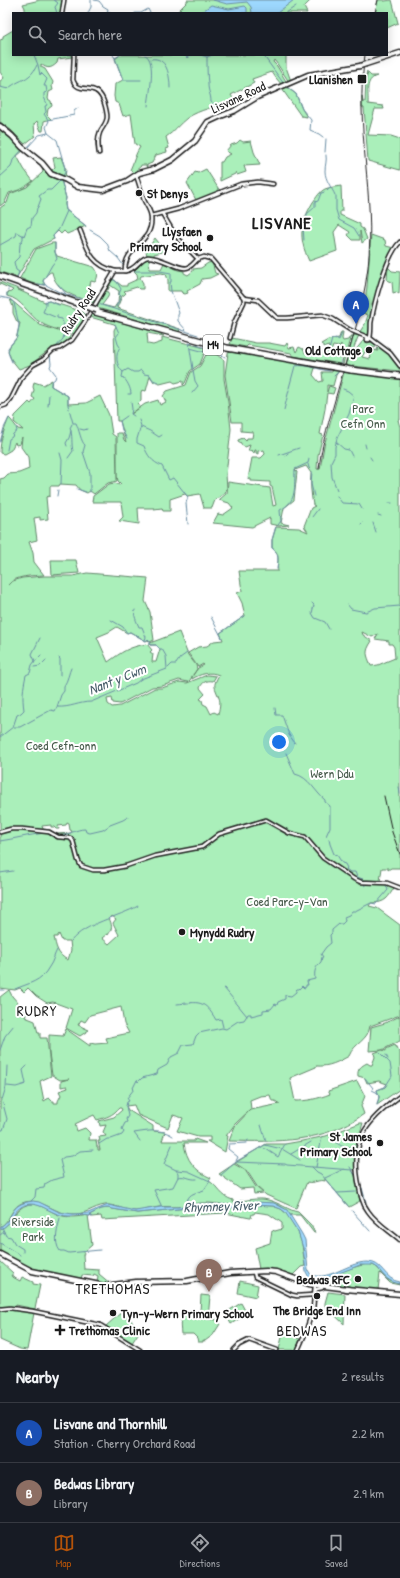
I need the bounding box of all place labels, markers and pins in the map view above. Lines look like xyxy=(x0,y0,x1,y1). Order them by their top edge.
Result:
place label: Llanishen xyxy=(309,70,353,88)
marker: Llanishen xyxy=(356,73,368,85)
place label: St Denys xyxy=(147,184,188,203)
marker: St Denys xyxy=(134,188,144,198)
place label: Llysfaen Primary School xyxy=(130,222,203,256)
marker: Llysfaen Primary School xyxy=(205,233,215,243)
pin: A xyxy=(343,291,369,324)
place label: Old Cottage xyxy=(305,341,362,360)
marker: Old Cottage xyxy=(364,345,374,355)
place label: Mynydd Rudry xyxy=(190,923,255,942)
marker: Mynydd Rudry xyxy=(177,927,187,937)
place label: St James Primary School xyxy=(300,1127,373,1161)
marker: St James Primary School xyxy=(375,1138,385,1148)
pin: B xyxy=(196,1259,222,1292)
place label: Bedwas RFC xyxy=(296,1270,350,1288)
marker: Bedwas RFC xyxy=(353,1274,363,1284)
marker: The Bridge End Inn xyxy=(312,1291,322,1301)
place label: The Bridge End Inn xyxy=(272,1301,361,1320)
place label: Tyn-y-Wern Primary School xyxy=(120,1304,254,1323)
marker: Tyn-y-Wern Primary School xyxy=(108,1308,118,1318)
place label: Trethomas Clinic xyxy=(68,1321,151,1339)
marker: Trethomas Clinic xyxy=(54,1324,66,1336)

